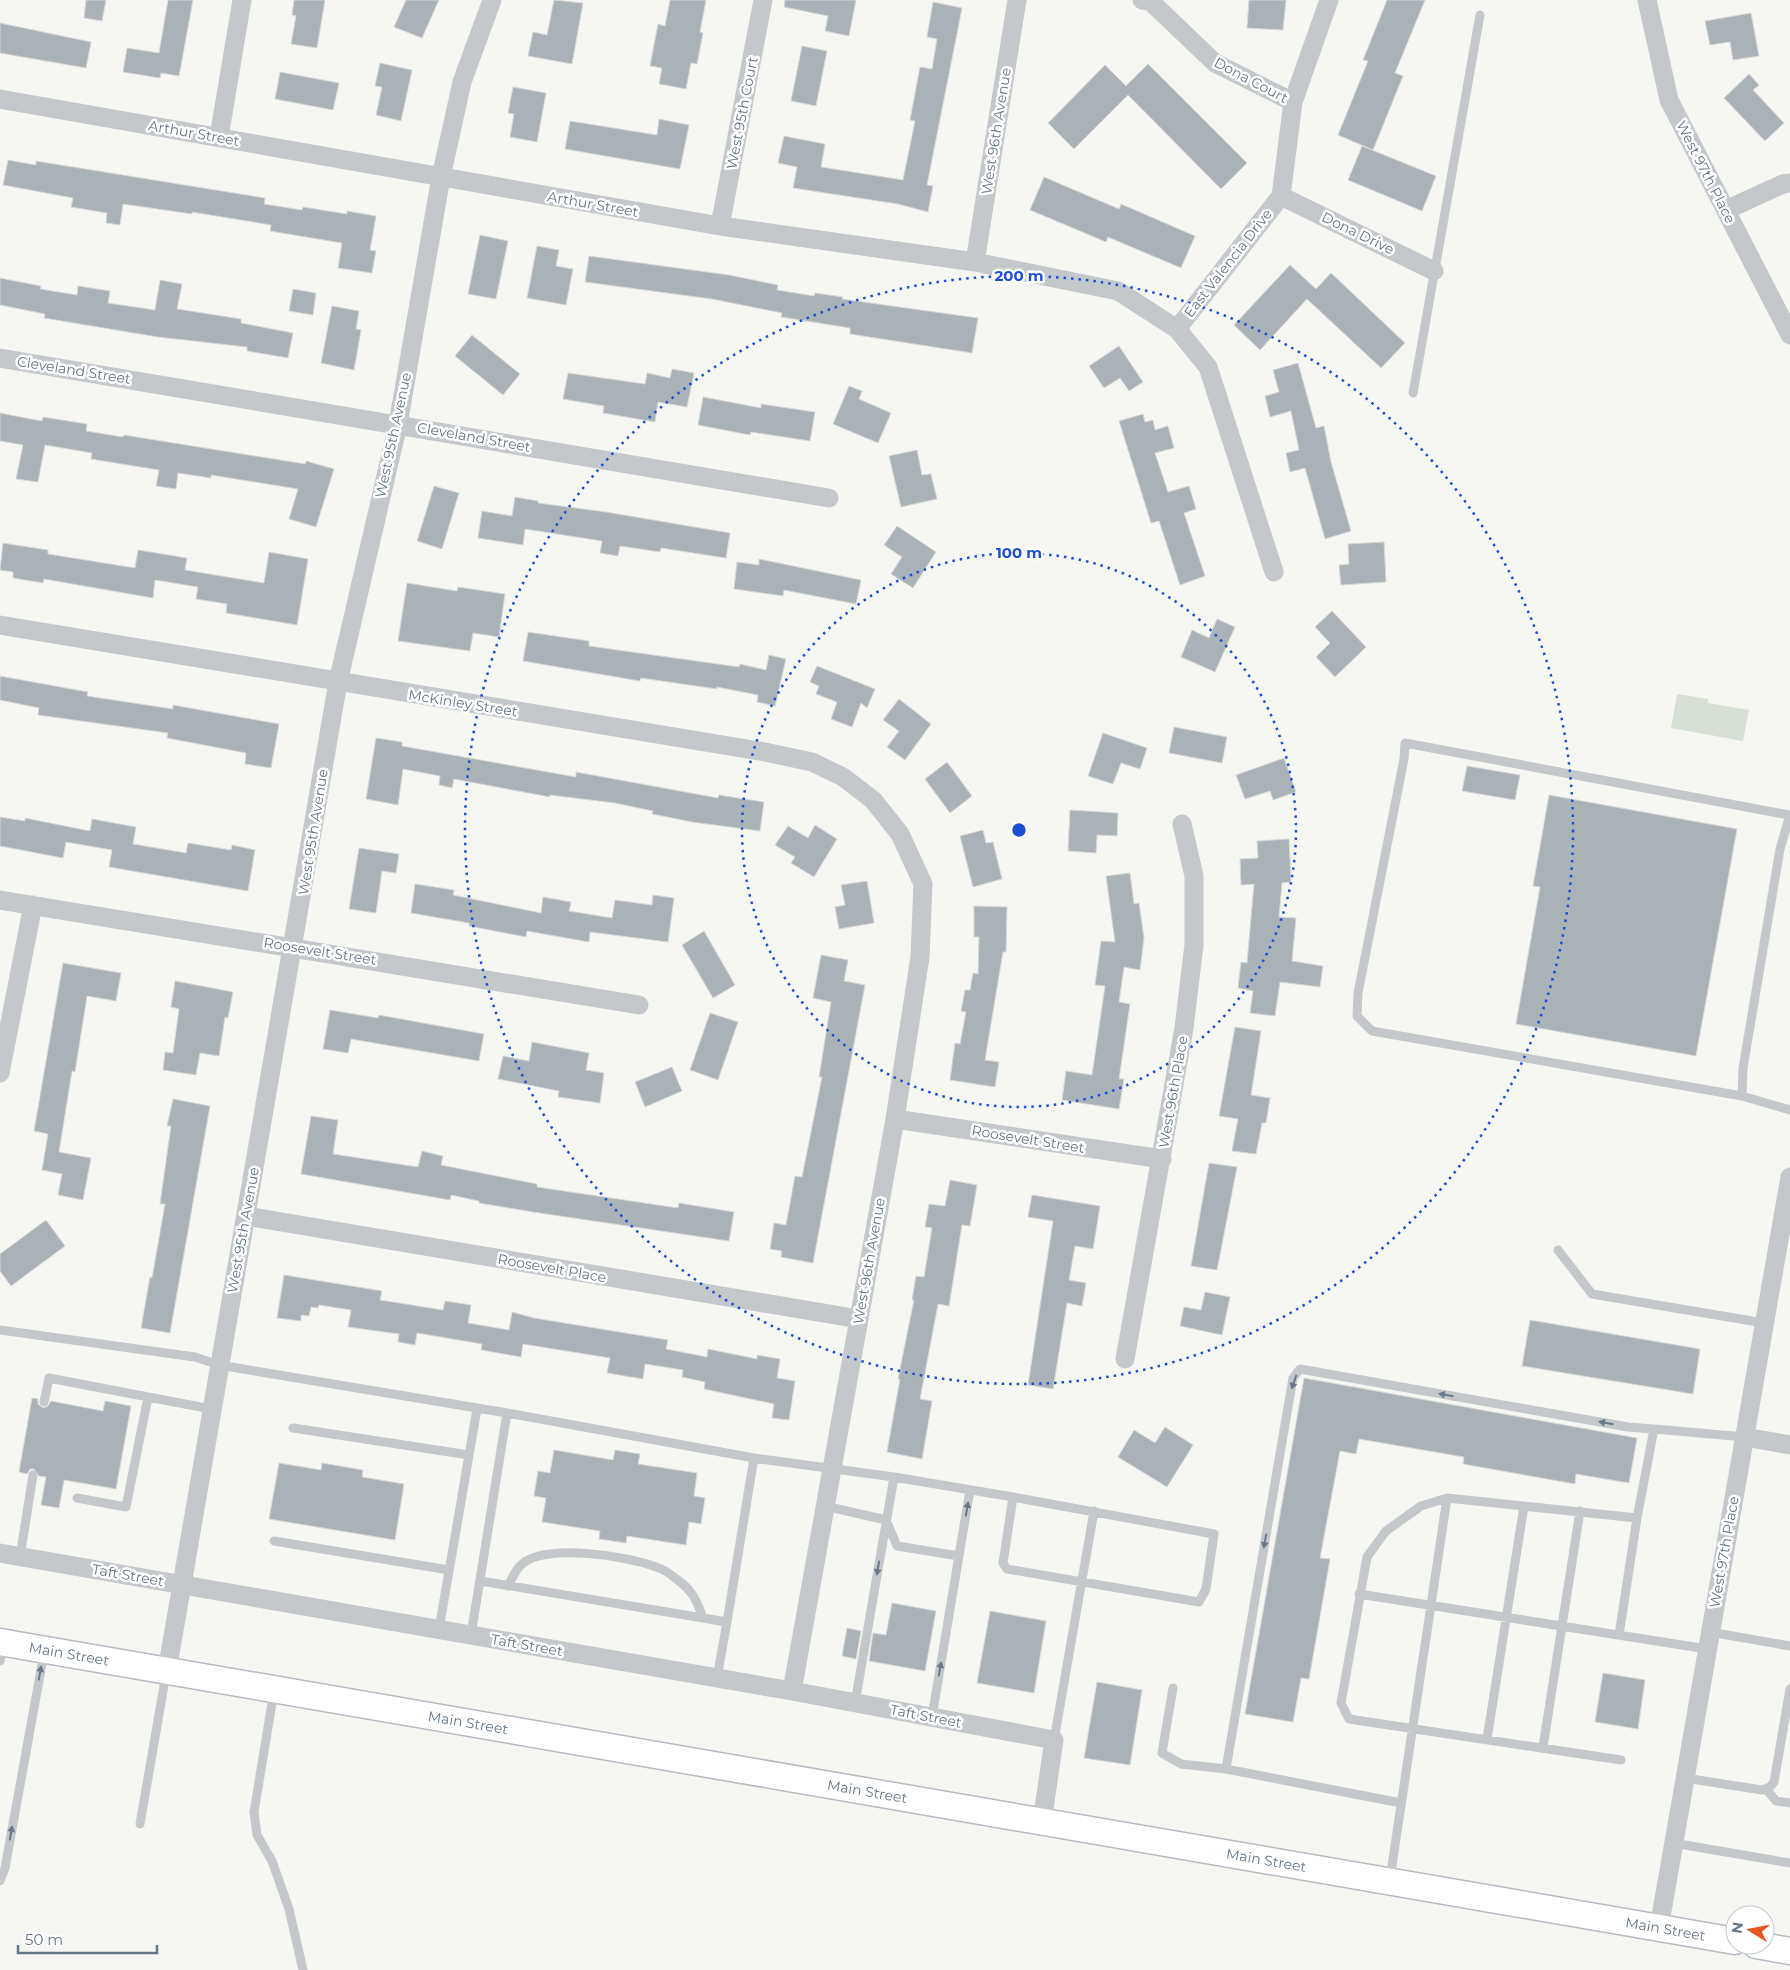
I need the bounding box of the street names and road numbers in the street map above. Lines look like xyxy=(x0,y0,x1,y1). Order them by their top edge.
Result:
street label: Dona Court xyxy=(1211,53,1291,107)
street label: West 95th Court xyxy=(722,55,762,171)
street label: West 96th Avenue xyxy=(977,66,1015,196)
street label: Arthur Street xyxy=(147,116,241,150)
street label: West 97th Place xyxy=(1672,118,1740,226)
street label: Arthur Street xyxy=(546,187,640,221)
street label: East Valencia Drive xyxy=(1180,205,1276,321)
street label: Dona Drive xyxy=(1319,208,1397,258)
street label: Cleveland Street xyxy=(16,352,132,388)
street label: West 95th Avenue xyxy=(371,371,415,499)
street label: Cleveland Street xyxy=(416,418,532,456)
street label: McKinley Street xyxy=(407,685,519,721)
street label: West 95th Avenue xyxy=(294,768,332,896)
street label: Roosevelt Street xyxy=(262,933,378,969)
street label: West 96th Place xyxy=(1154,1035,1192,1149)
street label: Roosevelt Street xyxy=(970,1121,1086,1157)
street label: West 95th Avenue xyxy=(223,1166,263,1294)
street label: West 96th Avenue xyxy=(849,1196,889,1326)
street label: Roosevelt Place xyxy=(496,1250,608,1286)
street label: West 97th Place xyxy=(1705,1495,1743,1609)
street label: Taft Street xyxy=(91,1560,165,1590)
street label: Taft Street xyxy=(490,1630,564,1660)
street label: Main Street xyxy=(28,1638,111,1670)
street label: Taft Street xyxy=(889,1700,964,1732)
street label: Main Street xyxy=(427,1707,510,1738)
street label: Main Street xyxy=(826,1776,909,1807)
street label: Main Street xyxy=(1225,1844,1308,1876)
street label: Main Street xyxy=(1624,1913,1707,1945)

